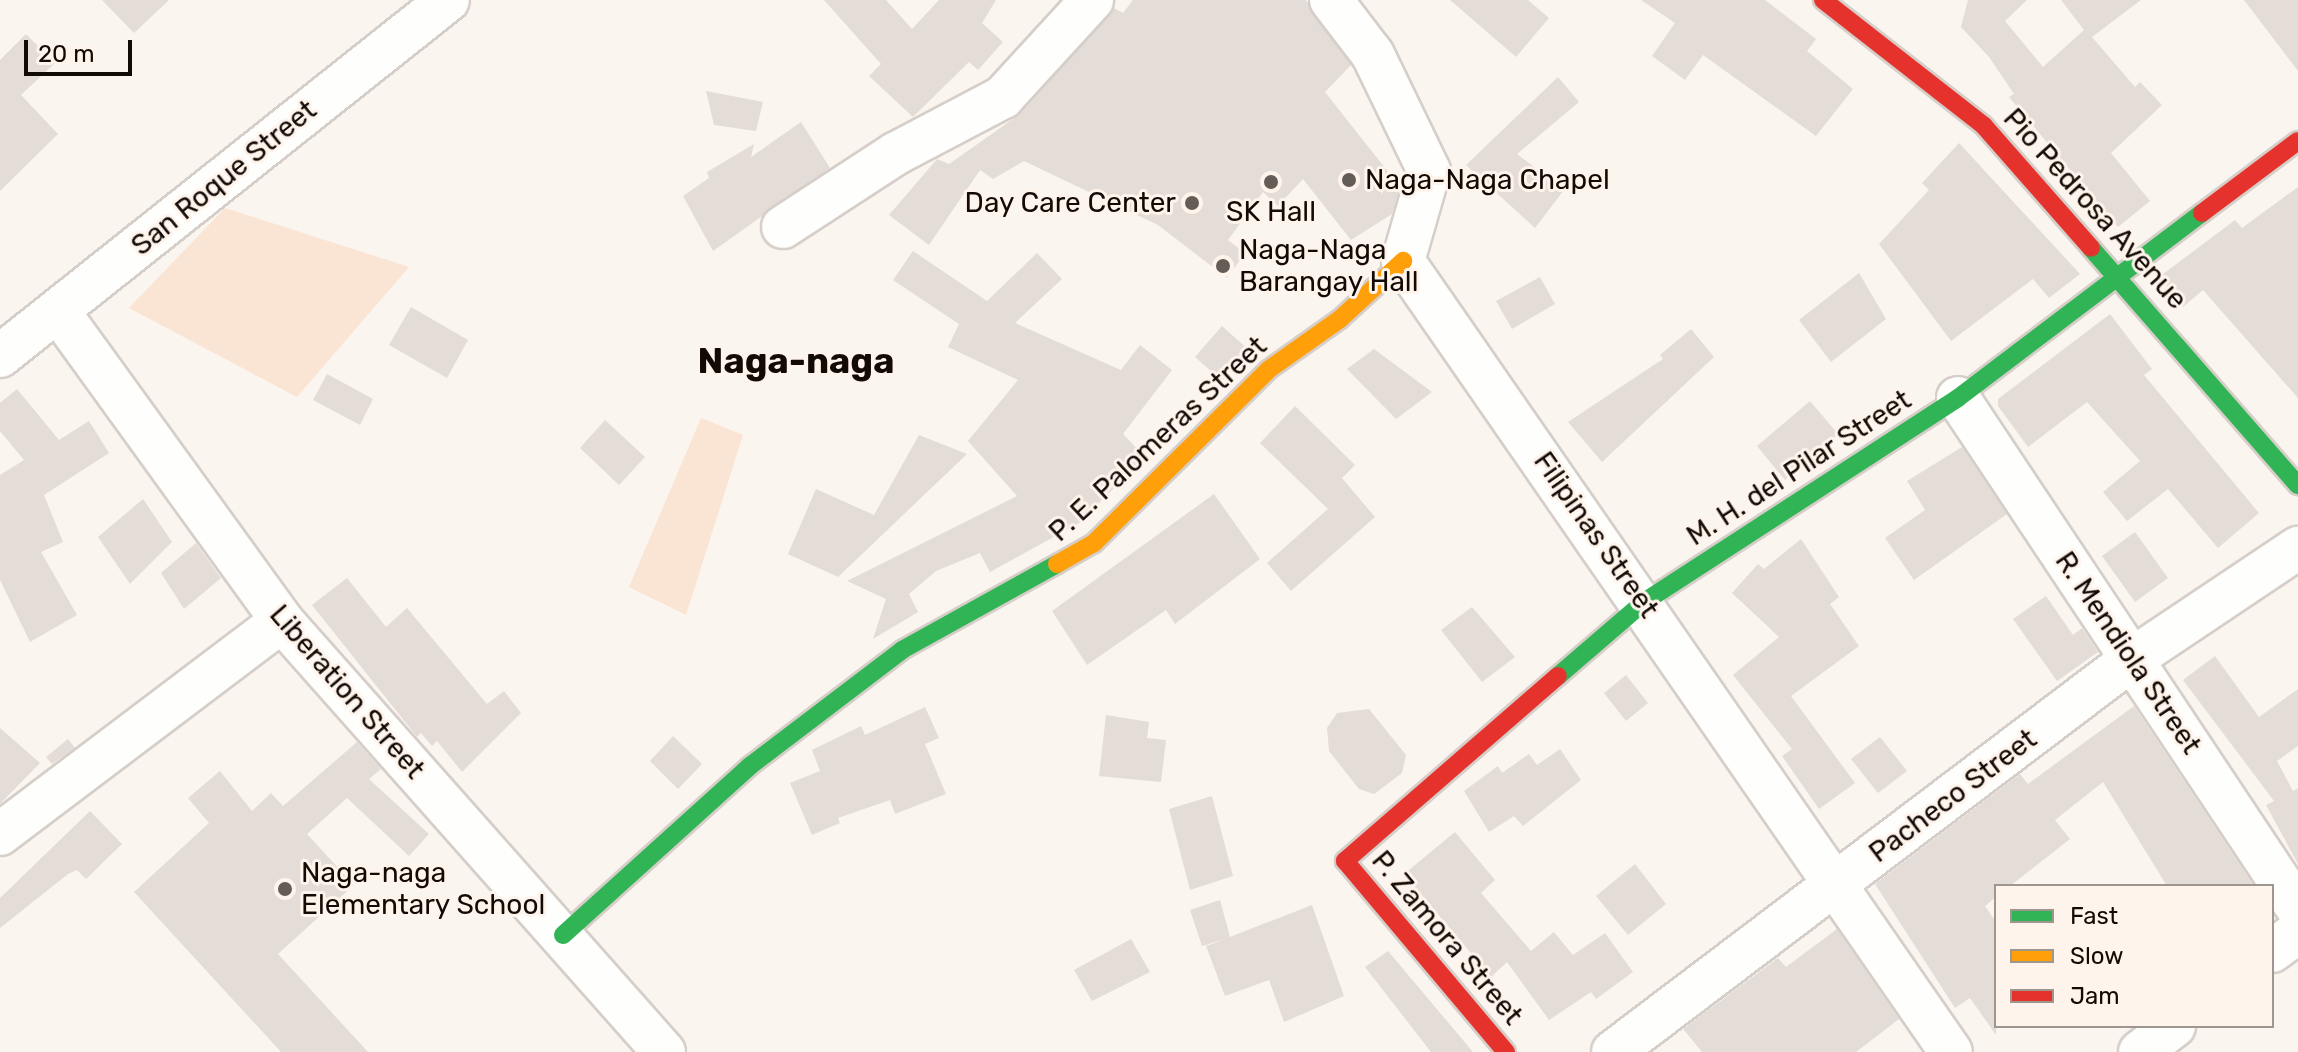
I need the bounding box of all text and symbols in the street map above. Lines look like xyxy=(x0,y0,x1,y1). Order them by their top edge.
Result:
scale bar xyxy=(28,24,136,74)
text: 20 m xyxy=(38,40,95,68)
street label: San Roque Street xyxy=(125,93,323,263)
street label: Pio Pedrosa Avenue xyxy=(1996,102,2194,316)
place label: Naga-Naga Chapel xyxy=(1365,163,1610,197)
marker: Naga-Naga Chapel xyxy=(1340,171,1358,189)
marker: SK Hall xyxy=(1262,173,1280,191)
place label: Day Care Center xyxy=(964,186,1176,220)
marker: Day Care Center xyxy=(1183,194,1201,212)
place label: SK Hall xyxy=(1226,195,1316,229)
place label: Naga-Naga Barangay Hall xyxy=(1239,233,1419,299)
marker: Naga-Naga Barangay Hall xyxy=(1214,257,1232,275)
street label: P. E. Palomeras Street xyxy=(1042,329,1274,549)
district label: Naga-naga xyxy=(698,339,894,383)
street label: M. H. del Pilar Street xyxy=(1680,383,1918,553)
street label: Filipinas Street xyxy=(1526,446,1666,624)
street label: R. Mendiola Street xyxy=(2048,545,2208,761)
street label: Liberation Street xyxy=(262,598,432,786)
street label: Pacheco Street xyxy=(1863,722,2043,870)
street label: P. Zamora Street xyxy=(1364,844,1530,1032)
place label: Naga-naga Elementary School xyxy=(301,856,546,922)
marker: Naga-naga Elementary School xyxy=(276,880,294,898)
legend xyxy=(1994,884,2274,1028)
text: Fast xyxy=(2070,902,2118,930)
text: Slow xyxy=(2070,942,2123,970)
text: Jam xyxy=(2070,982,2120,1010)

